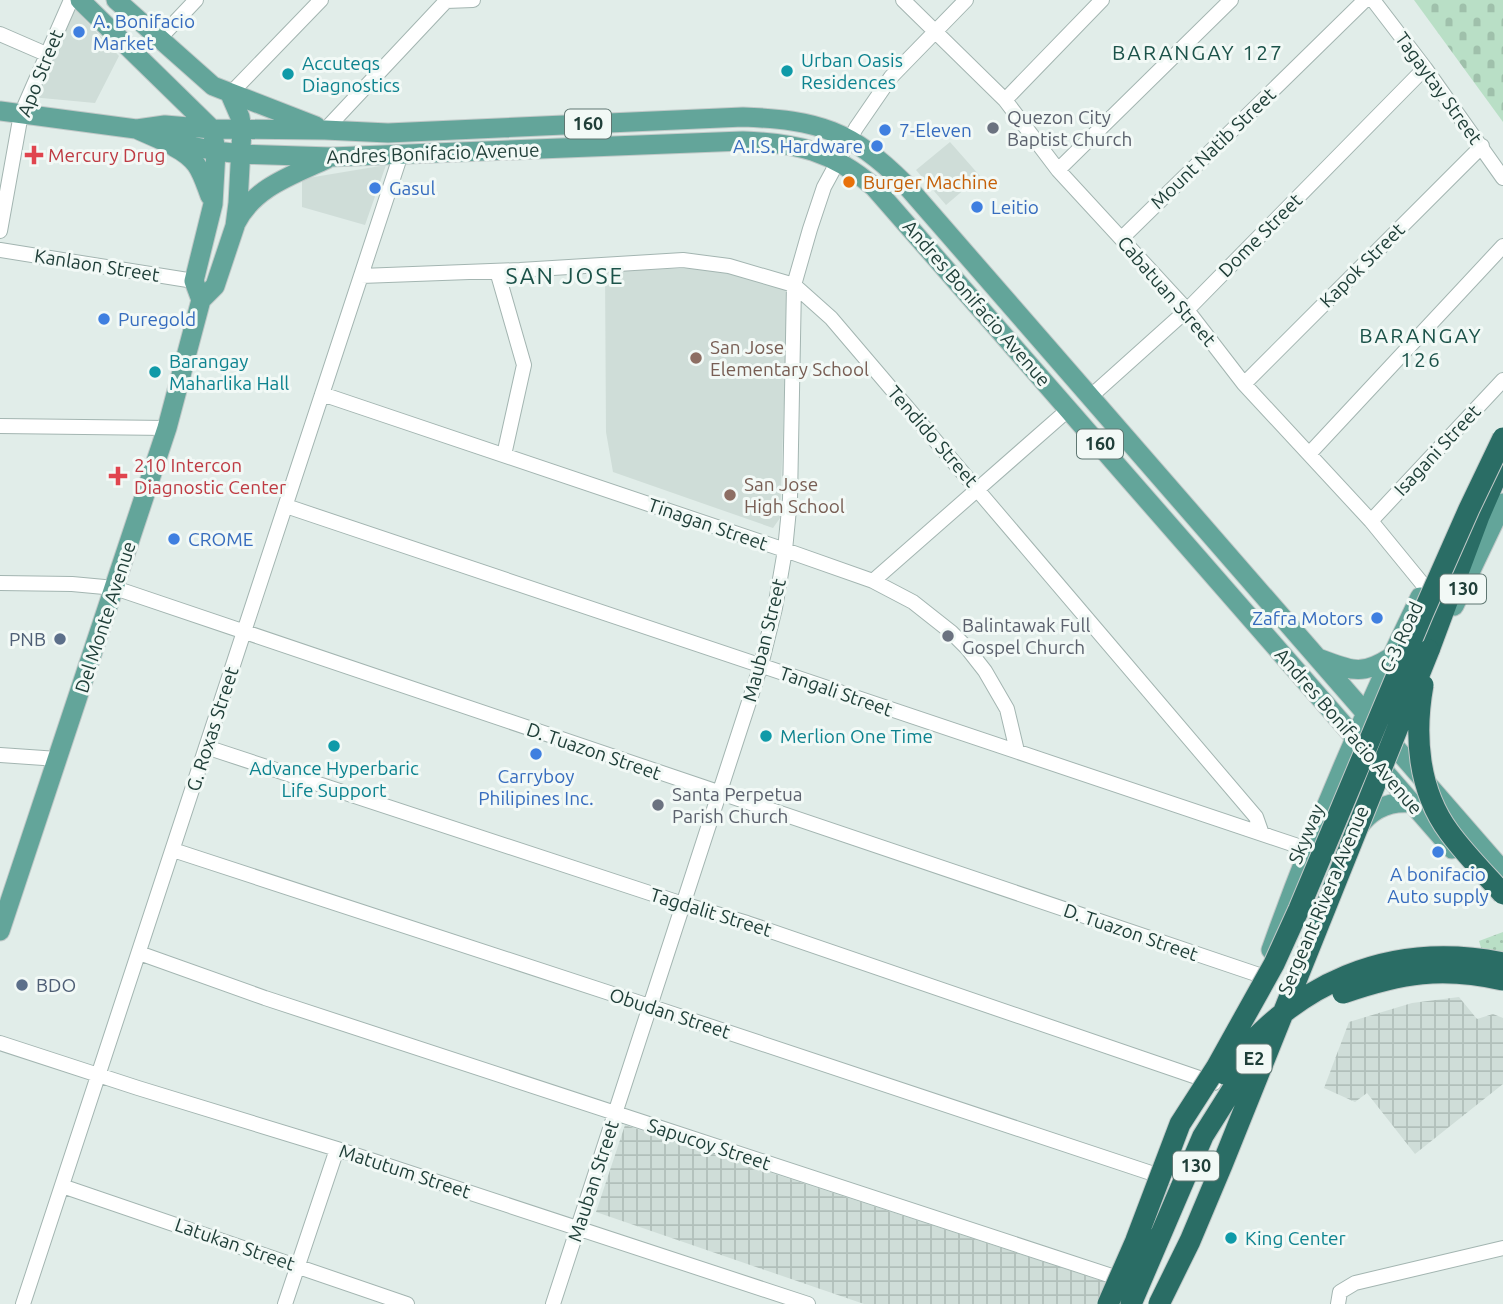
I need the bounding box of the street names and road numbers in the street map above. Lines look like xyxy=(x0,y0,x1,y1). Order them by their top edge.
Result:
street label: Apo Street xyxy=(13,26,68,120)
street label: Tagaytay Street xyxy=(1391,28,1487,149)
street label: Mount Natib Street xyxy=(1146,82,1280,213)
road number: 160 xyxy=(565,110,611,139)
street label: Andres Bonifacio Avenue xyxy=(326,138,540,168)
street label: Dome Street xyxy=(1214,188,1307,281)
street label: Andres Bonifacio Avenue xyxy=(899,215,1055,391)
street label: Kapok Street xyxy=(1315,218,1409,312)
street label: Cabatuan Street xyxy=(1113,231,1221,351)
street label: Kanlaon Street xyxy=(33,244,162,286)
street label: Tendido Street xyxy=(883,381,983,491)
street label: Isagani Street xyxy=(1389,400,1485,500)
road number: 160 xyxy=(1077,430,1123,458)
street label: Tinagan Street xyxy=(645,493,771,555)
street label: Del Monte Avenue xyxy=(70,538,140,696)
road number: 130 xyxy=(1440,574,1486,604)
street label: Mauban Street xyxy=(738,576,790,704)
street label: C-3 Road xyxy=(1375,598,1427,676)
street label: Andres Bonifacio Avenue xyxy=(1271,643,1427,819)
street label: Tangali Street xyxy=(777,661,896,721)
street label: G. Roxas Street xyxy=(182,663,243,794)
street label: D. Tuazon Street xyxy=(524,718,665,784)
street label: Skyway xyxy=(1284,801,1328,867)
street label: Sergeant Rivera Avenue xyxy=(1273,802,1373,998)
street label: Tagdalit Street xyxy=(648,883,775,941)
street label: D. Tuazon Street xyxy=(1061,899,1202,965)
street label: Obudan Street xyxy=(607,983,734,1043)
road number: E2 xyxy=(1236,1044,1272,1074)
street label: Sapucoy Street xyxy=(645,1114,774,1174)
street label: Mauban Street xyxy=(563,1117,623,1244)
street label: Matutum Street xyxy=(337,1139,474,1203)
road number: 130 xyxy=(1173,1152,1219,1181)
street label: Latukan Street xyxy=(172,1213,298,1275)

